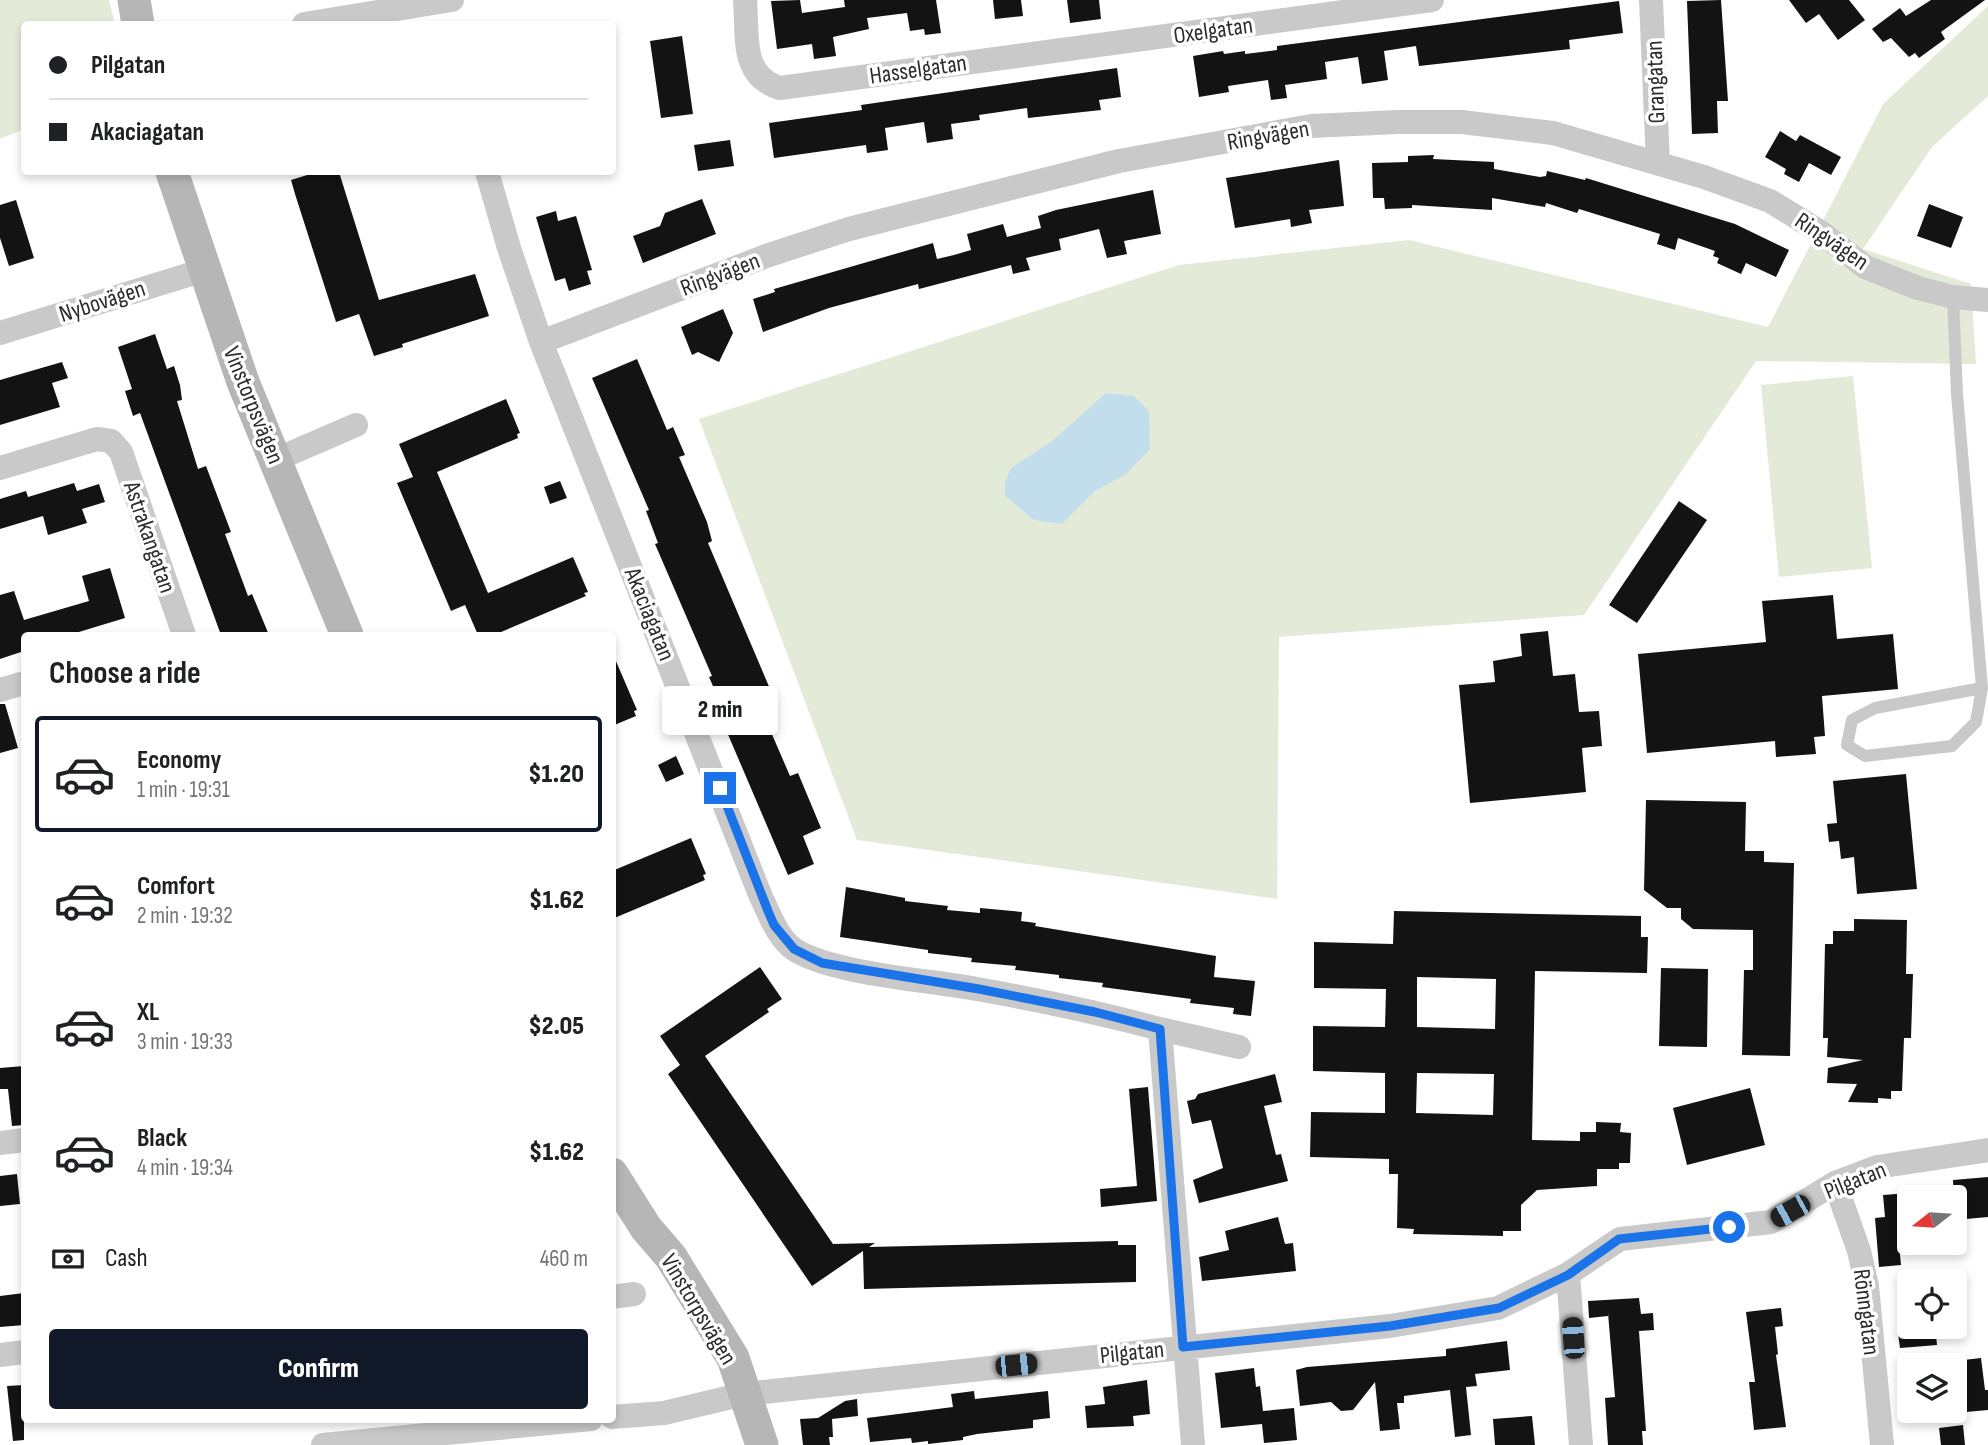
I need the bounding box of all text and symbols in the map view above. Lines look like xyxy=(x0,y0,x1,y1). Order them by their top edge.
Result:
street label: Oxelgatan xyxy=(1172,11,1255,50)
street label: Grangatan xyxy=(1640,40,1671,124)
street label: Hasselgatan xyxy=(868,48,968,91)
text: Pilgatan xyxy=(91,50,165,81)
street label: Ringvägen xyxy=(1225,114,1311,157)
text: Akaciagatan xyxy=(91,117,204,148)
street label: Ringvägen xyxy=(1789,206,1874,277)
street label: Ringvägen xyxy=(676,246,764,303)
street label: Nybovägen xyxy=(55,274,149,329)
street label: Vinstorpsvägen xyxy=(217,342,290,468)
street label: Astrakangatan xyxy=(117,477,182,597)
street label: Akaciagatan xyxy=(617,563,681,665)
text: Choose a ride xyxy=(49,654,201,693)
callout: 2 min xyxy=(662,686,778,736)
text: 2 min xyxy=(698,696,742,724)
icon: car xyxy=(53,743,116,806)
text: Economy xyxy=(137,745,221,776)
text: $1.20 xyxy=(528,759,584,790)
route end xyxy=(704,772,736,804)
text: 1 min · 19:31 xyxy=(137,776,230,804)
icon: car xyxy=(53,869,116,932)
text: Comfort xyxy=(137,871,215,902)
text: $1.62 xyxy=(529,885,584,916)
text: 2 min · 19:32 xyxy=(137,902,233,930)
icon: car xyxy=(53,995,116,1058)
text: XL xyxy=(137,997,159,1028)
text: $2.05 xyxy=(528,1011,584,1042)
text: 3 min · 19:33 xyxy=(137,1028,233,1056)
icon: car xyxy=(53,1121,116,1184)
text: Black xyxy=(137,1123,187,1154)
text: $1.62 xyxy=(529,1137,584,1168)
text: 4 min · 19:34 xyxy=(137,1154,233,1182)
street label: Pilgatan xyxy=(1820,1155,1890,1206)
north arrow xyxy=(1897,1185,1967,1255)
map controls xyxy=(1897,1185,1967,1423)
car xyxy=(1767,1192,1814,1230)
route start xyxy=(1713,1211,1745,1243)
icon: cash xyxy=(49,1240,87,1278)
text: Cash xyxy=(105,1243,148,1274)
text: 460 m xyxy=(540,1245,588,1273)
street label: Vinstorpsvägen xyxy=(654,1249,743,1370)
street label: Rönngatan xyxy=(1847,1267,1886,1357)
button: locate xyxy=(1897,1269,1967,1339)
car xyxy=(1562,1316,1585,1360)
button: Confirm xyxy=(49,1329,588,1409)
street label: Pilgatan xyxy=(1099,1335,1166,1370)
car xyxy=(995,1352,1038,1378)
button: layers xyxy=(1897,1353,1967,1423)

